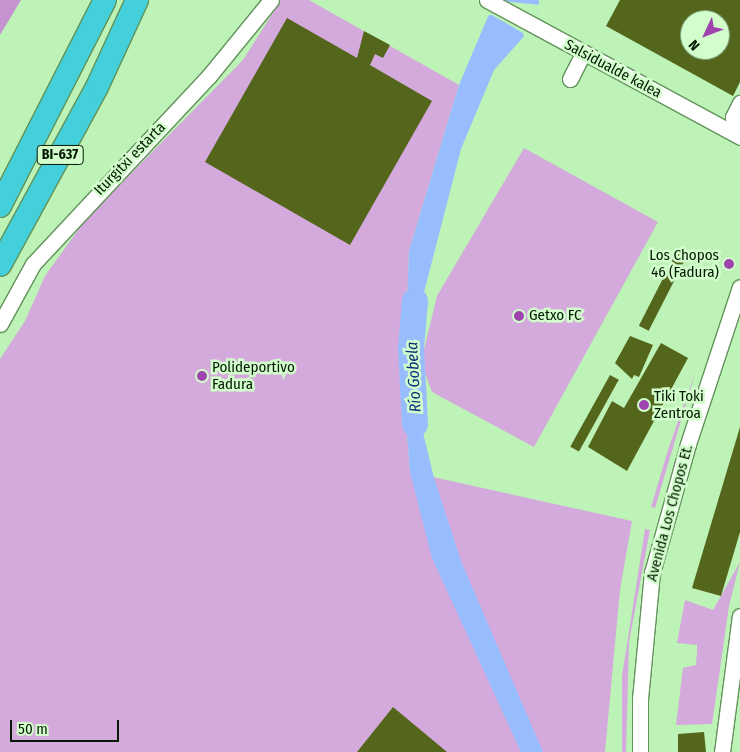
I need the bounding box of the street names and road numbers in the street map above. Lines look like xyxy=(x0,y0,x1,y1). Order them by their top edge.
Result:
street label: Salsidualde kalea xyxy=(561,36,665,102)
street label: Iturgitxi estarta xyxy=(91,119,169,199)
road number: BI-637 xyxy=(36,144,84,166)
street label: Avenida Los Chopos Et. xyxy=(643,443,697,583)

